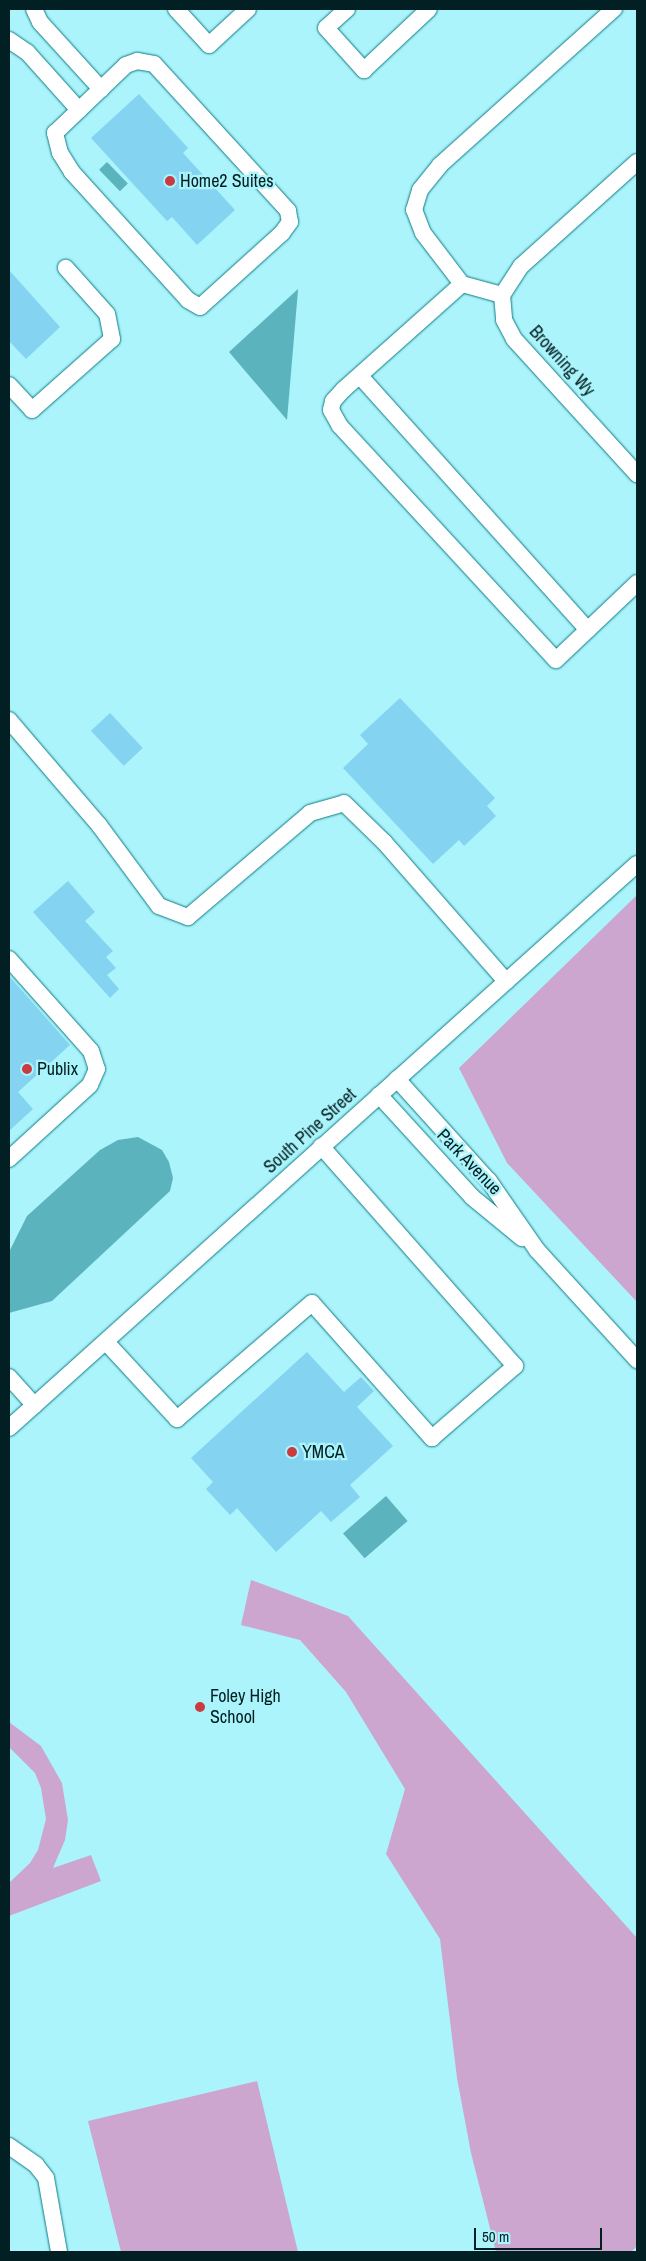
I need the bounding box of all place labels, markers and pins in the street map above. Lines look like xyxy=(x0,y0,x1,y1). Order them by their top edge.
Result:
place label: Home2 Suites xyxy=(180,170,274,192)
marker: Home2 Suites xyxy=(164,175,176,187)
place label: Publix xyxy=(37,1058,78,1080)
marker: Publix xyxy=(21,1063,33,1075)
place label: YMCA xyxy=(302,1441,345,1463)
marker: YMCA xyxy=(286,1446,298,1458)
place label: Foley High School xyxy=(210,1686,281,1728)
marker: Foley High School xyxy=(194,1701,206,1713)

